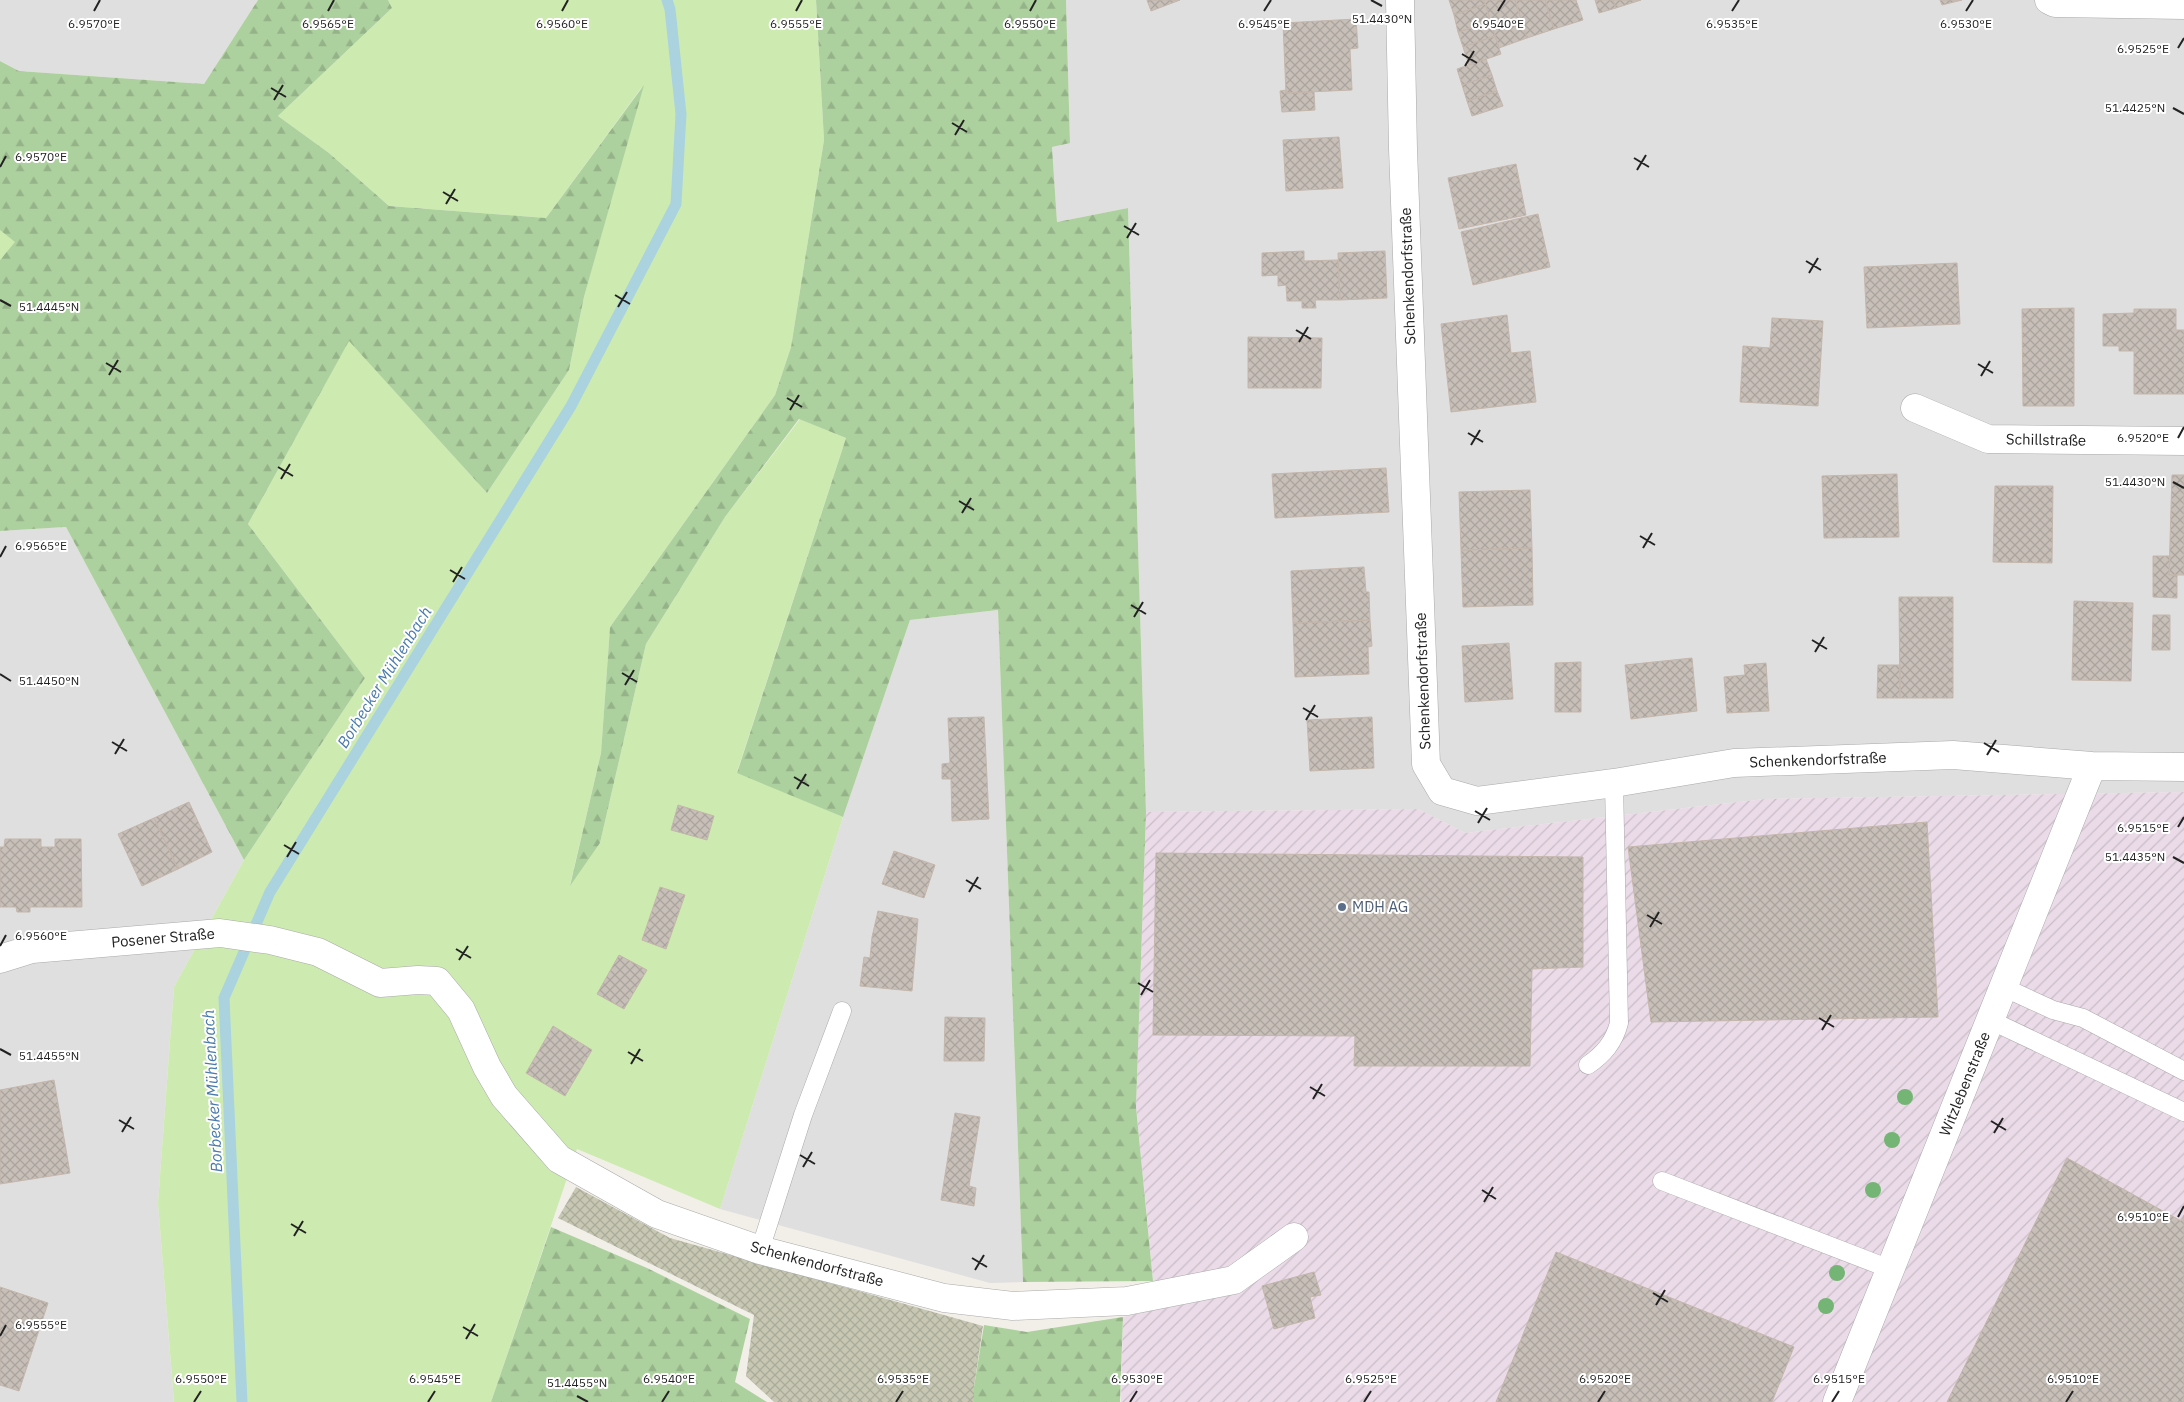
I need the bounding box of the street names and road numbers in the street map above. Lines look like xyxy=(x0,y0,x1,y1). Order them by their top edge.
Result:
street label: Schenkendorfstraße xyxy=(1396,207,1419,345)
street label: Schillstraße xyxy=(2006,429,2086,450)
street label: Schenkendorfstraße xyxy=(1411,612,1434,750)
street label: Schenkendorfstraße xyxy=(1749,748,1887,771)
street label: Posener Straße xyxy=(110,924,215,951)
street label: Witzlebenstraße xyxy=(1935,1029,1994,1139)
street label: Schenkendorfstraße xyxy=(748,1237,886,1290)

